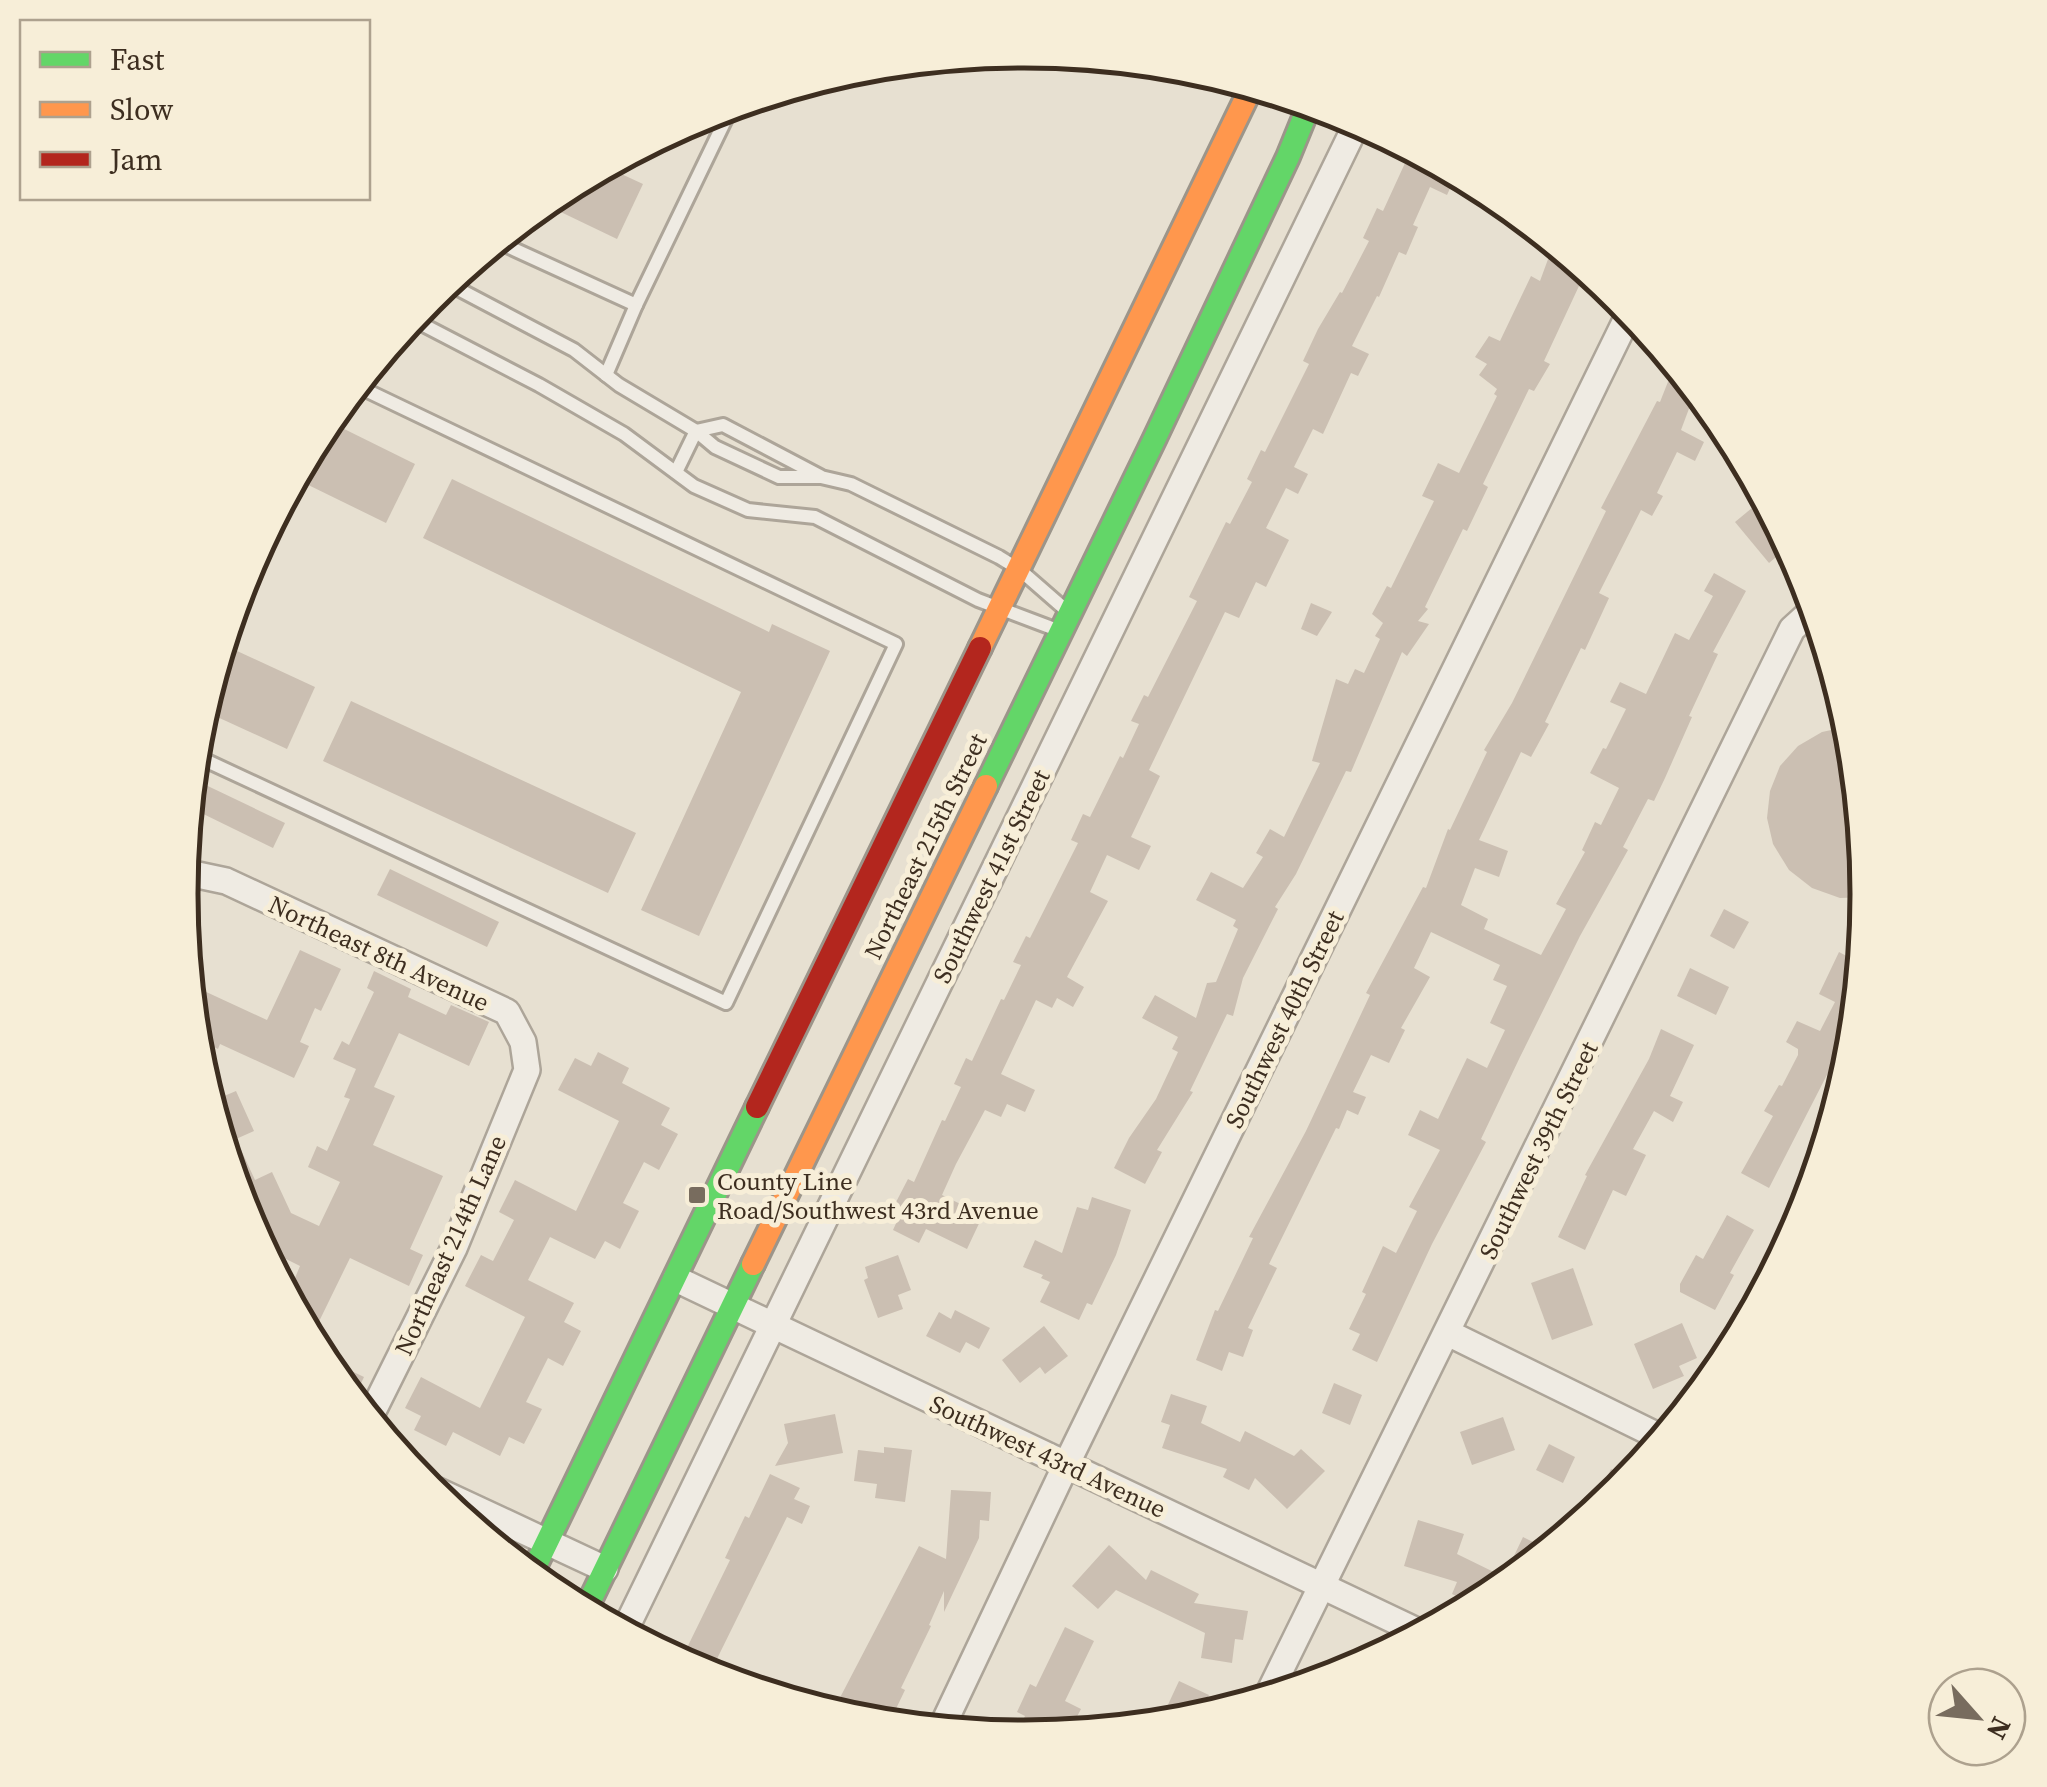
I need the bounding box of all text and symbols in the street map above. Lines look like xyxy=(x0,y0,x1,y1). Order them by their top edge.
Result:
legend xyxy=(20,20,370,200)
text: Fast xyxy=(110,39,164,80)
text: Slow xyxy=(110,89,173,130)
text: Jam xyxy=(109,139,163,180)
street label: Northeast 215th Street xyxy=(856,727,995,965)
street label: Southwest 41st Street xyxy=(924,763,1058,989)
street label: Northeast 8th Avenue xyxy=(263,887,495,1019)
street label: Southwest 40th Street xyxy=(1217,904,1352,1133)
street label: Southwest 39th Street xyxy=(1471,1035,1606,1264)
street label: Northeast 214th Lane xyxy=(386,1129,514,1361)
place label: County Line Road/Southwest 43rd Avenue xyxy=(717,1164,1039,1227)
marker: County Line Road/Southwest 43rd Avenue xyxy=(686,1184,708,1206)
street label: Southwest 43rd Avenue xyxy=(924,1386,1172,1526)
north arrow xyxy=(1927,1667,2027,1767)
text: N xyxy=(1978,1711,2021,1746)

